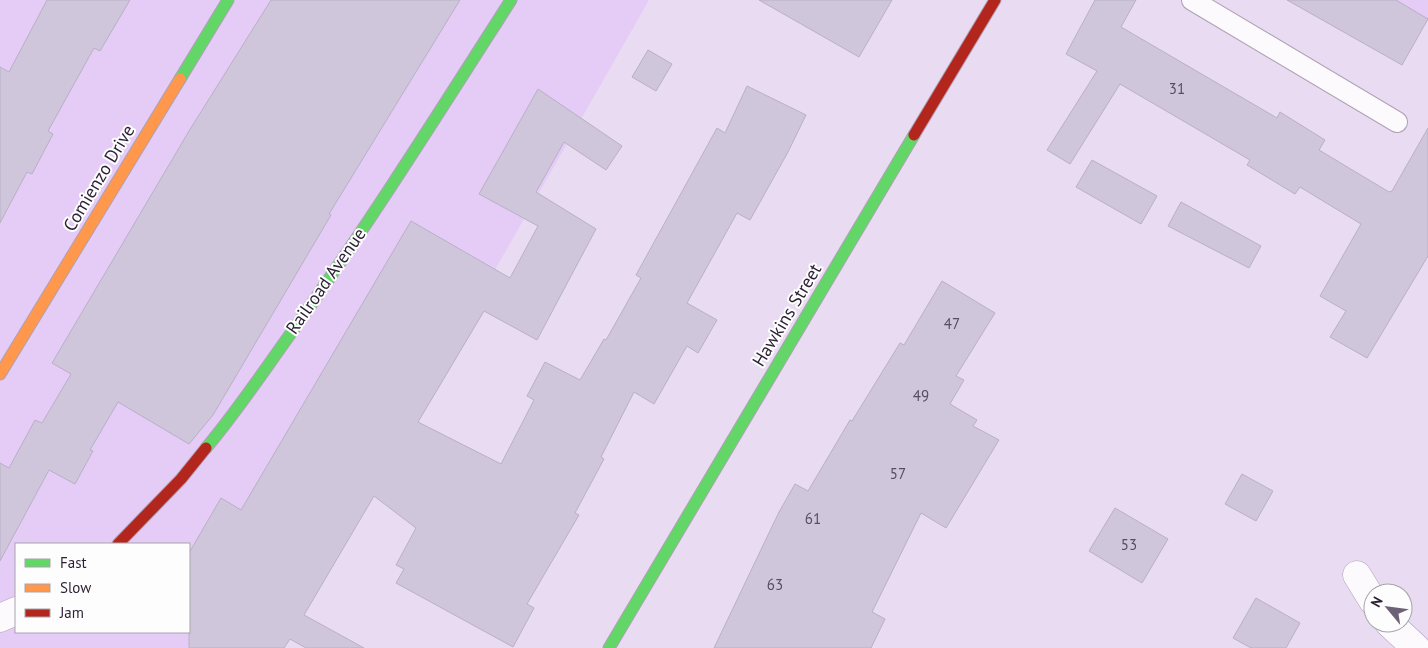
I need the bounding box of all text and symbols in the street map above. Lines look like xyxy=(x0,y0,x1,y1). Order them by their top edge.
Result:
house number: 31 xyxy=(1169,79,1185,98)
street label: Comienzo Drive xyxy=(58,120,139,235)
street label: Railroad Avenue xyxy=(281,223,371,338)
street label: Hawkins Street xyxy=(747,259,826,370)
house number: 47 xyxy=(944,314,960,333)
house number: 49 xyxy=(913,386,929,405)
house number: 57 xyxy=(890,464,906,483)
house number: 61 xyxy=(805,509,821,528)
house number: 53 xyxy=(1121,535,1137,554)
legend xyxy=(15,543,190,633)
text: Fast xyxy=(60,553,87,572)
house number: 63 xyxy=(767,575,783,594)
text: Slow xyxy=(60,578,91,597)
north arrow xyxy=(1363,583,1413,633)
text: N xyxy=(1367,593,1387,610)
text: Jam xyxy=(59,603,84,622)

